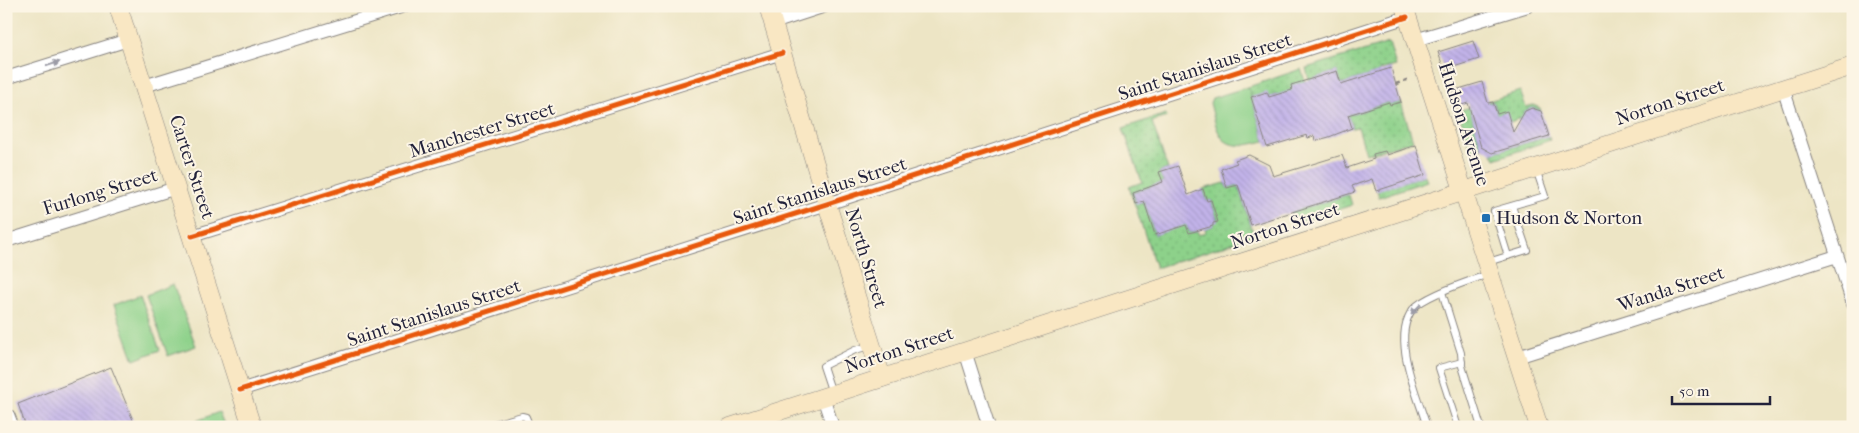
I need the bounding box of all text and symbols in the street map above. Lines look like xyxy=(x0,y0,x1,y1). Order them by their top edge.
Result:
street label: Saint Stanislaus Street xyxy=(1116,29,1295,105)
one-way arrow xyxy=(45,59,60,67)
street label: Hudson Avenue xyxy=(1434,59,1494,189)
street label: Norton Street xyxy=(1613,74,1727,130)
street label: Manchester Street xyxy=(407,97,558,163)
street label: Carter Street xyxy=(165,112,219,222)
street label: Saint Stanislaus Street xyxy=(731,153,910,229)
street label: Furlong Street xyxy=(40,164,160,220)
street label: Norton Street xyxy=(1228,198,1342,254)
street label: North Street xyxy=(840,205,892,311)
place label: Hudson & Norton xyxy=(1496,207,1642,229)
marker: Hudson & Norton xyxy=(1480,212,1492,224)
street label: Wanda Street xyxy=(1614,261,1727,317)
street label: Saint Stanislaus Street xyxy=(345,275,524,351)
one-way arrow xyxy=(1410,303,1422,315)
street label: Norton Street xyxy=(842,322,956,378)
scale bar xyxy=(1672,373,1769,405)
text: 50 m xyxy=(1679,382,1710,400)

